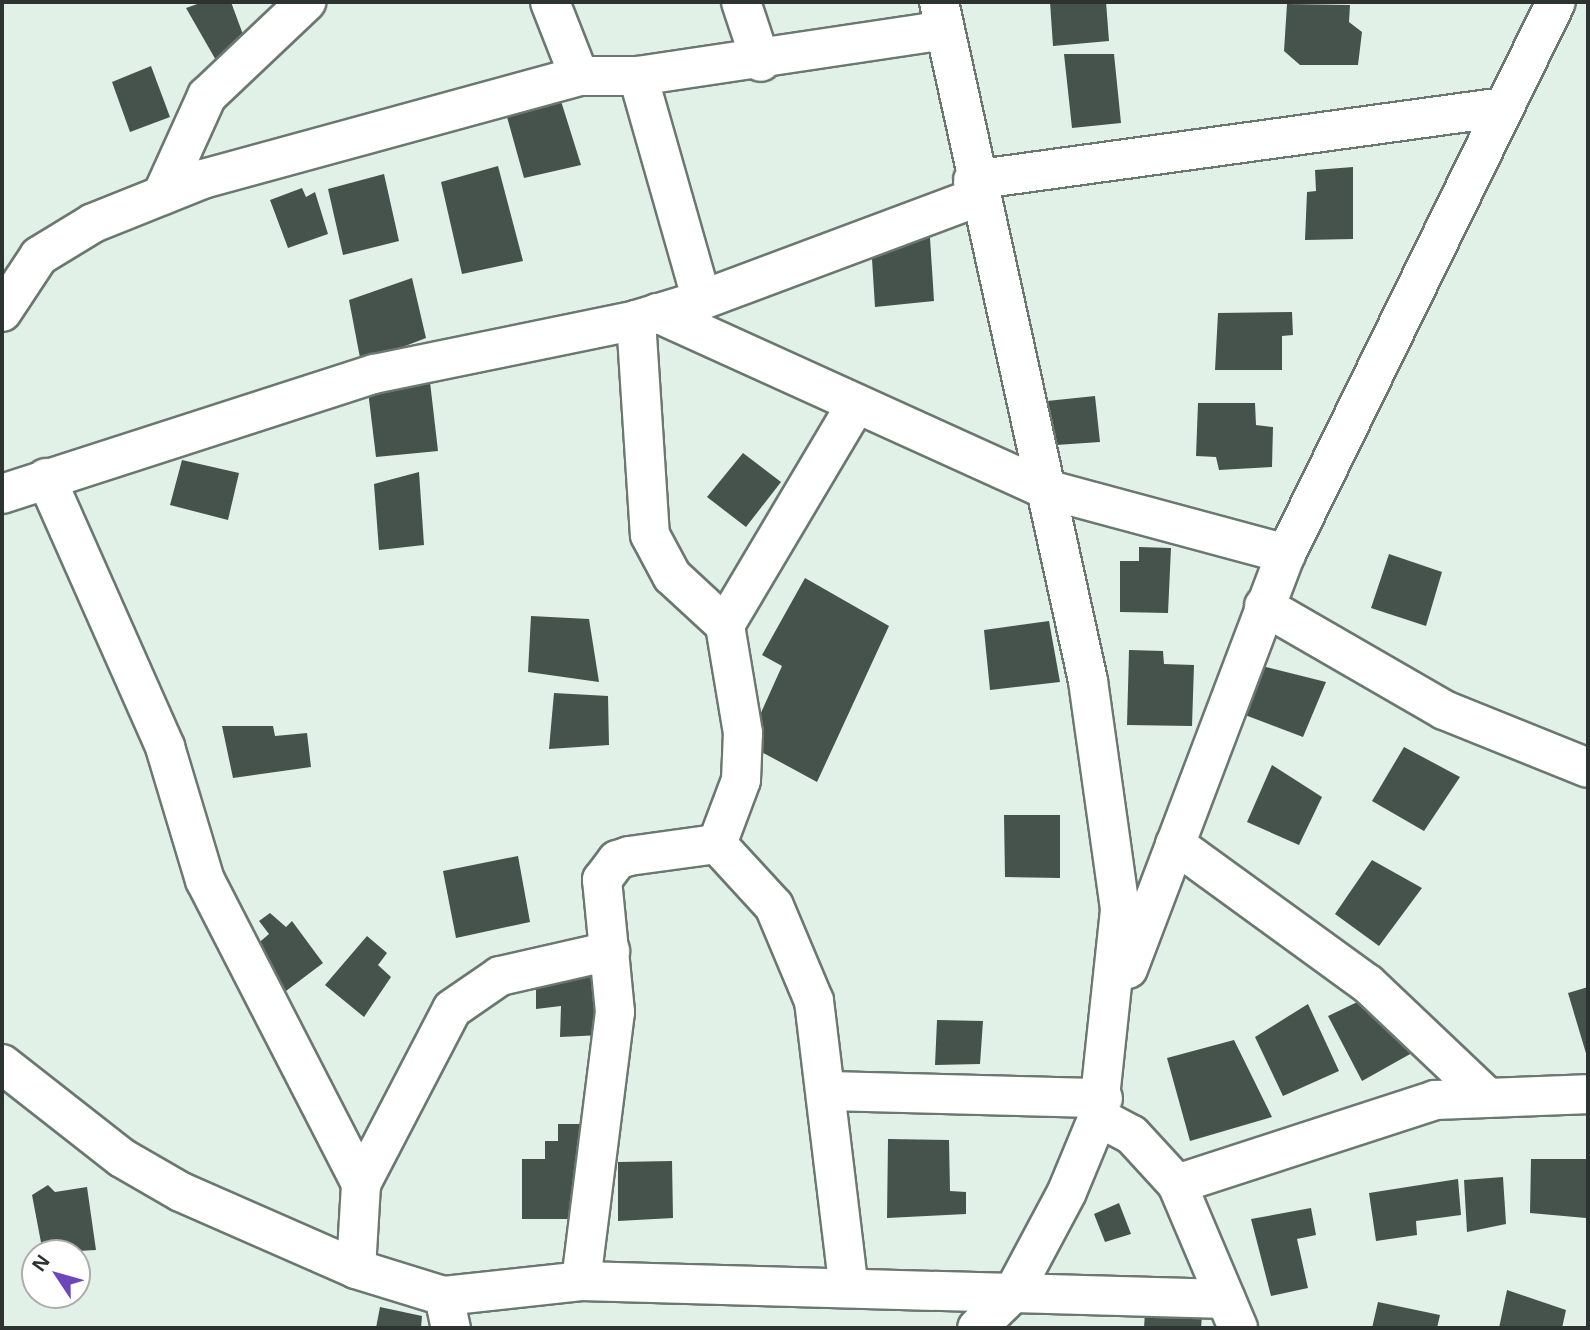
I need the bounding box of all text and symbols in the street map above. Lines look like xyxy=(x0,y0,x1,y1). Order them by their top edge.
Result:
north arrow xyxy=(21,1239,91,1309)
text: N xyxy=(26,1249,56,1277)

